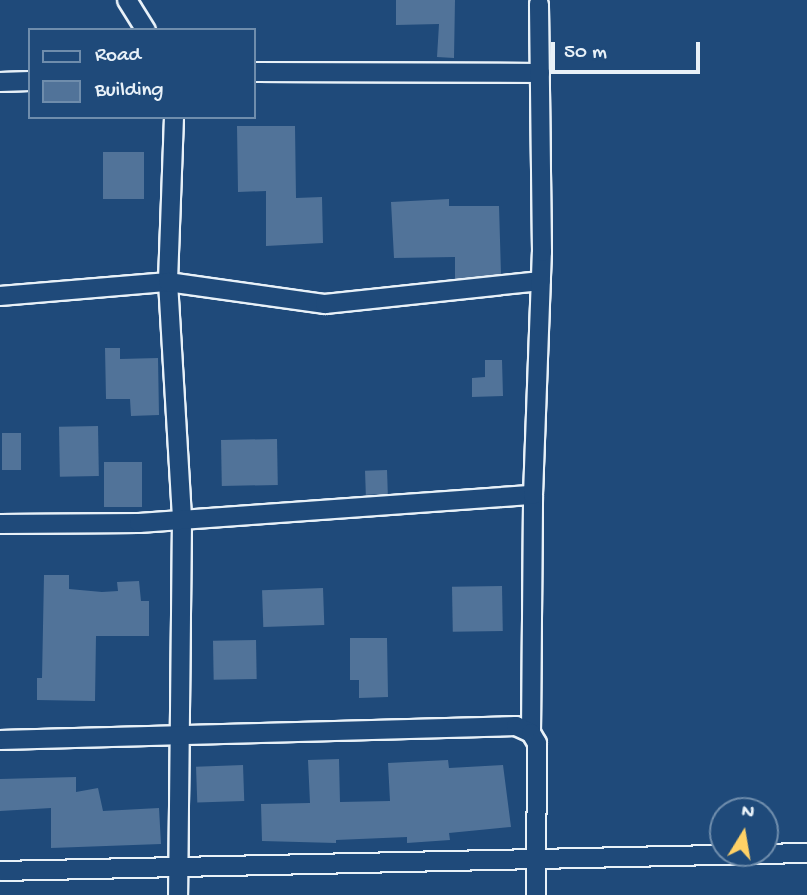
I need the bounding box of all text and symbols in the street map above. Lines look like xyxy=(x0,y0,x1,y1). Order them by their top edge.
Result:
legend xyxy=(28,28,256,119)
scale bar xyxy=(555,28,704,72)
text: 50 m xyxy=(564,41,607,66)
text: Road xyxy=(95,44,141,69)
text: Building xyxy=(95,79,164,104)
north arrow xyxy=(709,797,779,867)
text: N xyxy=(739,800,756,825)

